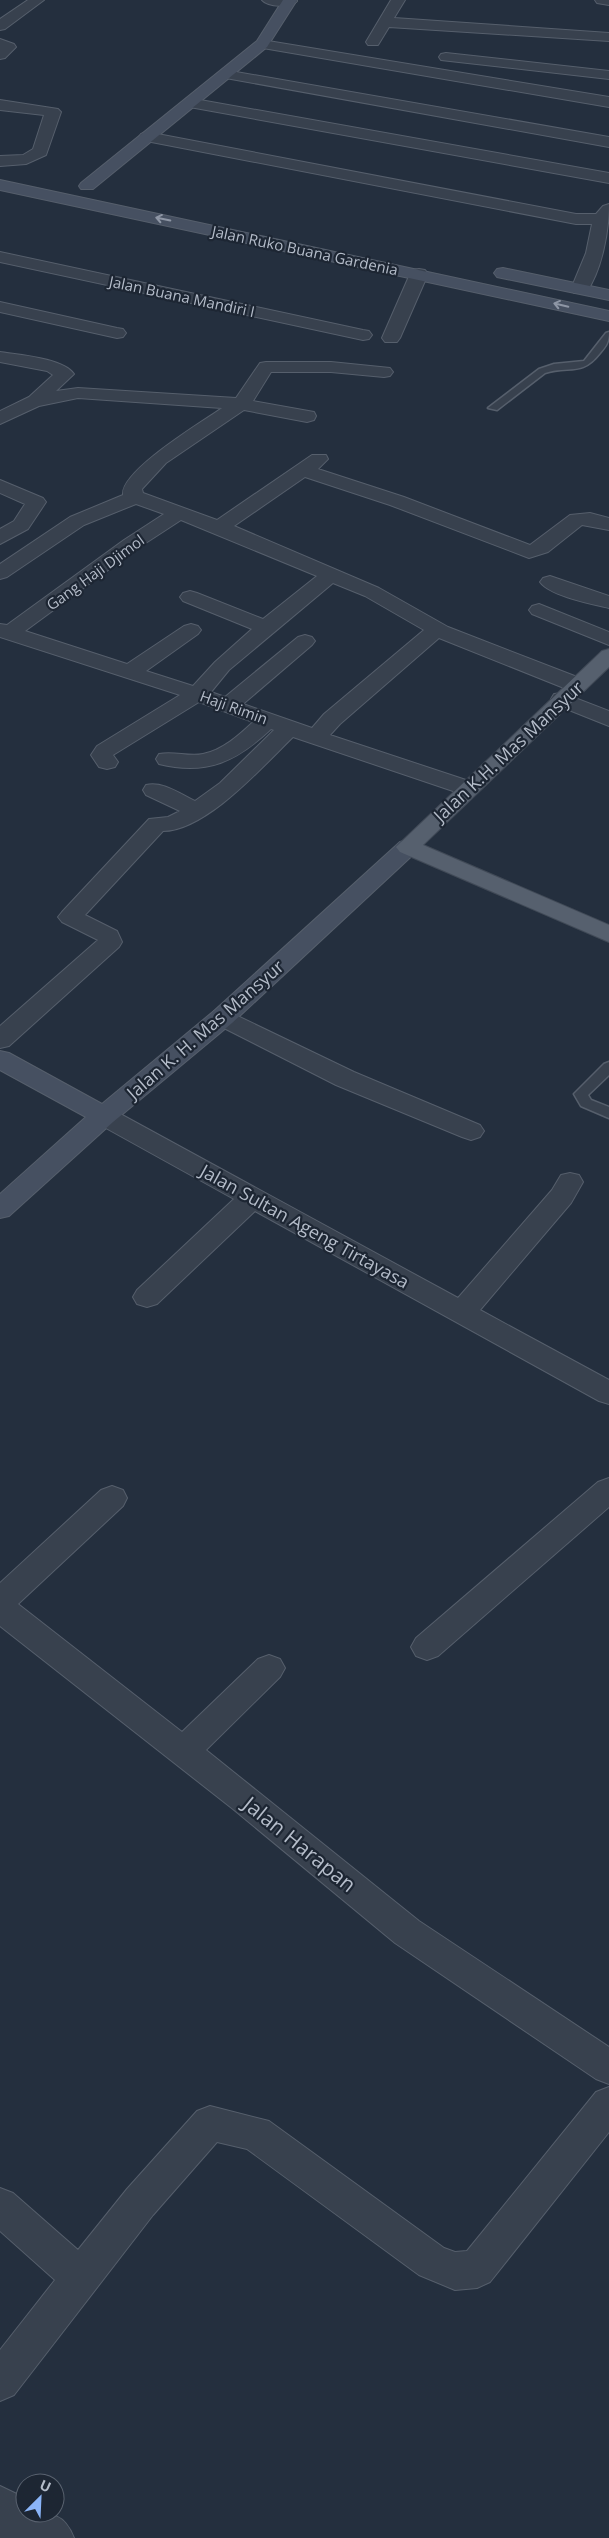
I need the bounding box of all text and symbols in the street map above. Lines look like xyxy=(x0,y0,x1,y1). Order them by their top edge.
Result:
one-way arrow xyxy=(156,214,172,223)
street label: Jalan Ruko Buana Gardenia xyxy=(208,220,400,280)
street label: Jalan Buana Mandiri I xyxy=(105,270,257,321)
one-way arrow xyxy=(554,300,570,309)
street label: Gang Haji Djimol xyxy=(42,530,148,614)
street label: Jalan K.H. Mas Mansyur xyxy=(427,675,588,828)
street label: Haji Rimin xyxy=(197,685,271,729)
street label: Jalan K. H. Mas Mansyur xyxy=(120,954,289,1105)
street label: Jalan Sultan Ageng Tirtayasa xyxy=(195,1158,414,1294)
street label: Jalan Harapan xyxy=(236,1789,362,1898)
north arrow xyxy=(15,2473,65,2523)
text: U xyxy=(37,2475,54,2497)

